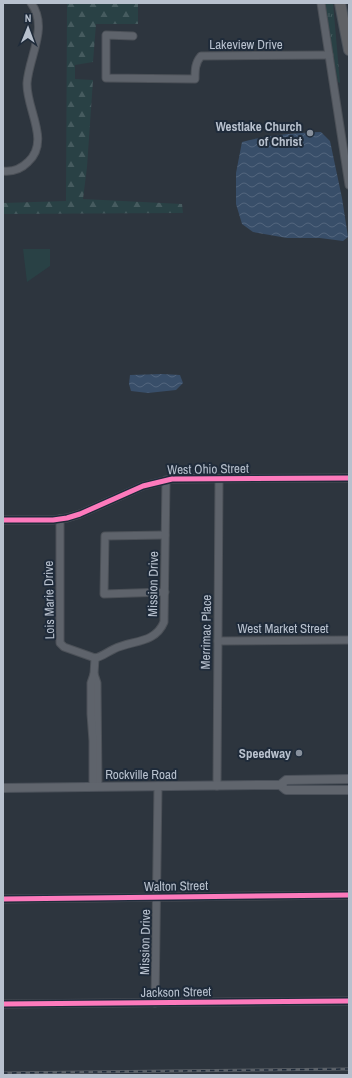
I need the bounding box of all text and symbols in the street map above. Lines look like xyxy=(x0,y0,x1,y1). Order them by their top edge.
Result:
north arrow xyxy=(8,8,48,48)
text: N xyxy=(25,11,32,25)
street label: Lakeview Drive xyxy=(209,36,283,53)
place label: Westlake Church of Christ xyxy=(216,118,302,150)
marker: Westlake Church of Christ xyxy=(305,128,315,138)
street label: West Ohio Street xyxy=(167,460,249,478)
street label: Mission Drive xyxy=(144,551,162,617)
street label: Lois Marie Drive xyxy=(40,560,58,640)
street label: Merrimac Place xyxy=(197,594,215,669)
street label: West Market Street xyxy=(237,620,329,637)
place label: Speedway xyxy=(239,745,291,762)
marker: Speedway xyxy=(294,748,304,758)
street label: Rockville Road xyxy=(105,766,177,783)
street label: Walton Street xyxy=(144,877,208,895)
street label: Mission Drive xyxy=(136,909,154,975)
street label: Jackson Street xyxy=(141,983,211,1001)

